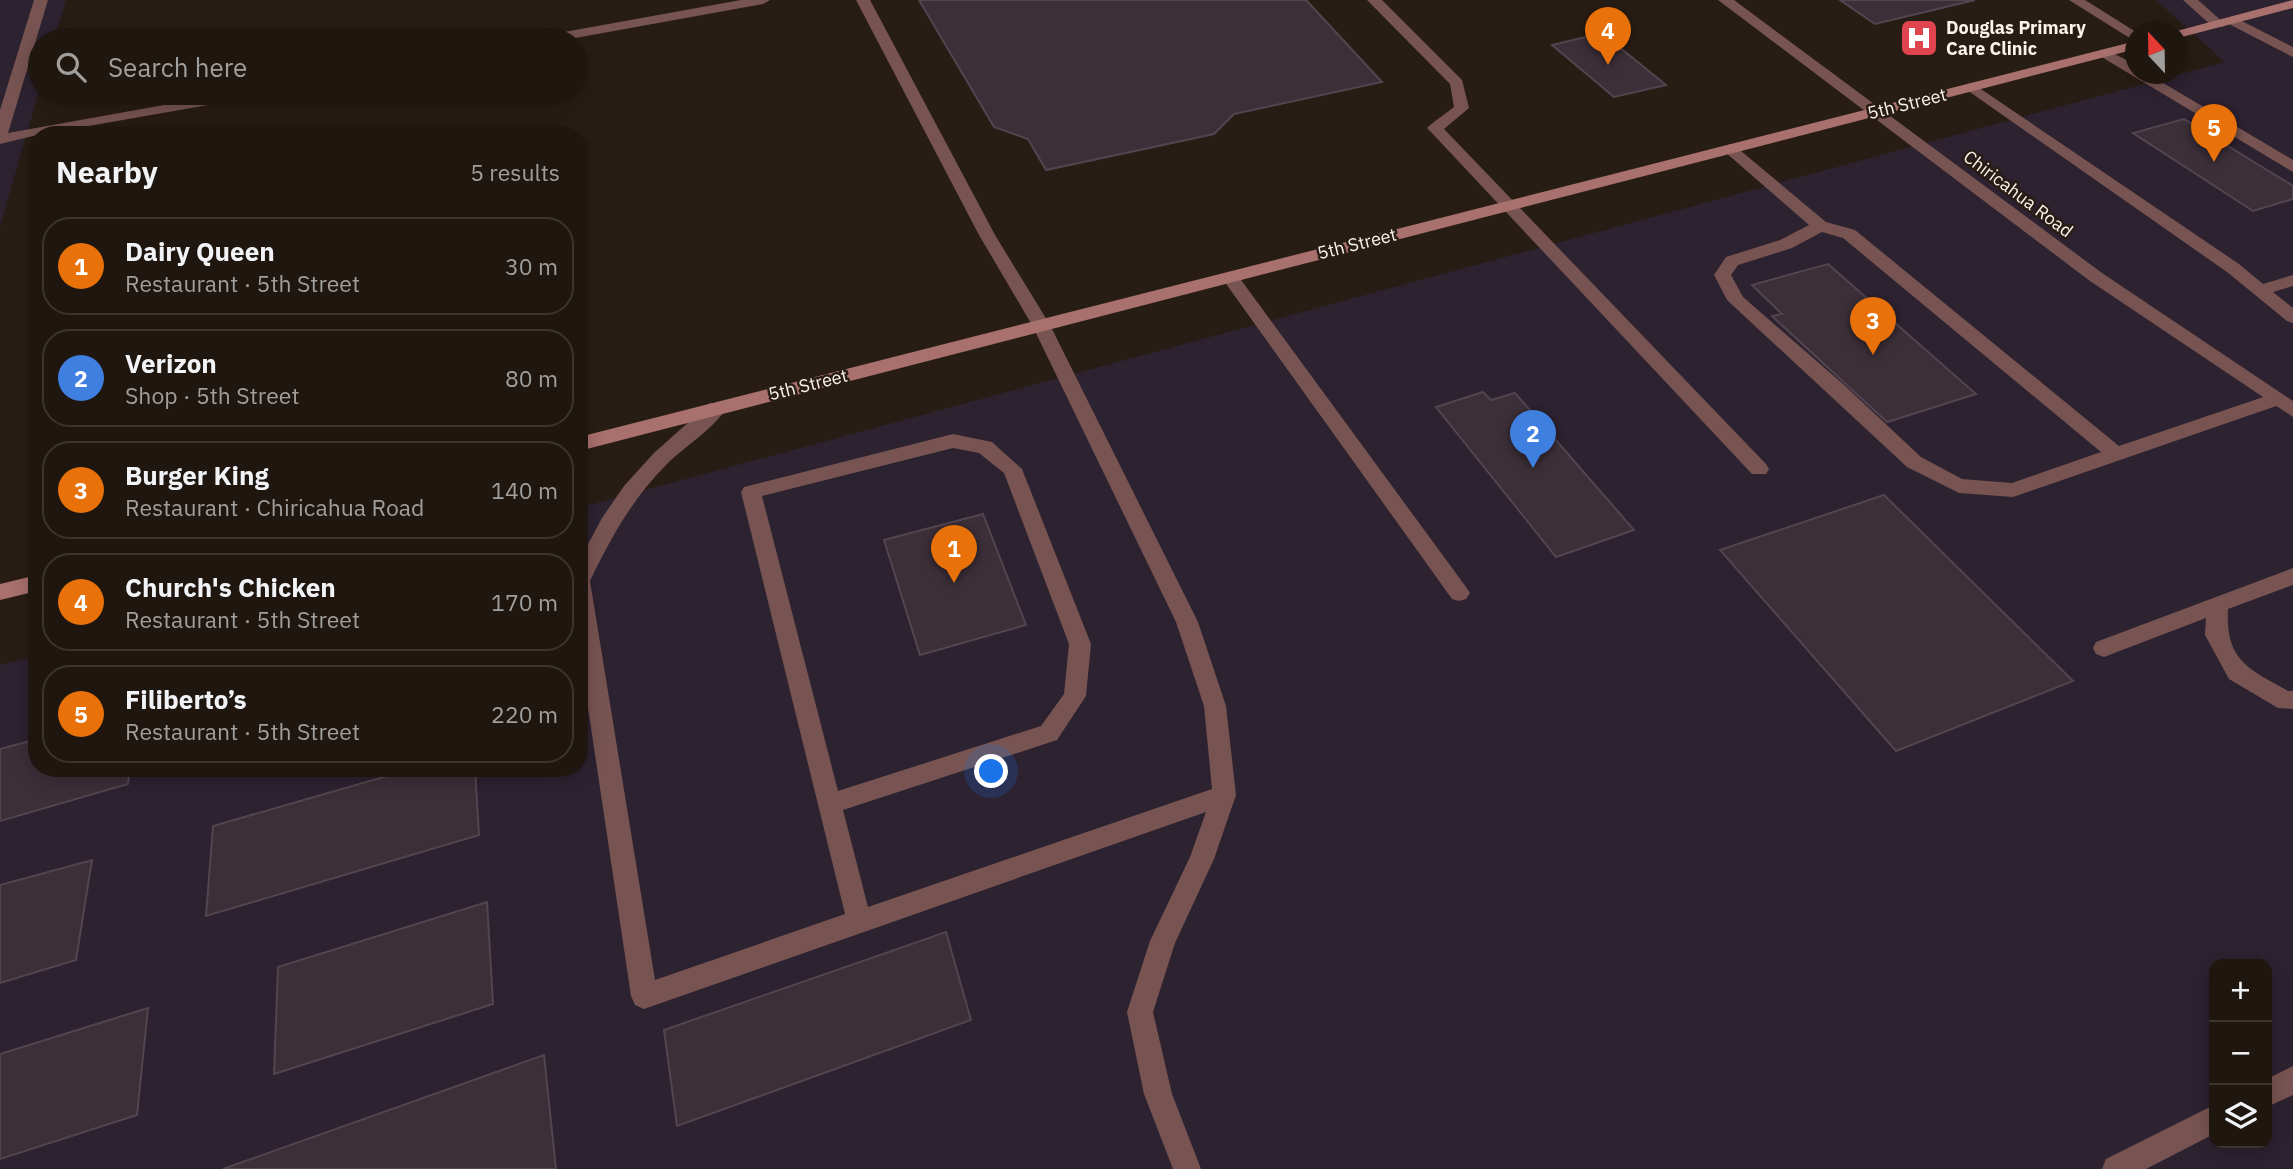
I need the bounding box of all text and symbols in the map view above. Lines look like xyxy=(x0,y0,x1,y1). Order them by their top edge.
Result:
pin: 4 xyxy=(1585,7,1631,65)
place label: Douglas Primary Care Clinic xyxy=(1946,16,2086,60)
hospital icon: Douglas Primary Care Clinic xyxy=(1898,17,1940,59)
north arrow xyxy=(2125,21,2188,84)
search box xyxy=(28,28,588,105)
icon: search xyxy=(52,48,90,86)
text: Search here xyxy=(108,50,247,84)
street label: 5th Street xyxy=(1865,83,1949,124)
pin: 5 xyxy=(2191,104,2237,162)
street label: Chiricahua Road xyxy=(1959,145,2078,242)
text: Nearby xyxy=(56,152,158,191)
text: 5 results xyxy=(470,157,560,187)
street label: 5th Street xyxy=(1315,223,1399,264)
text: Dairy Queen xyxy=(125,234,275,268)
text: 1 xyxy=(74,251,88,281)
text: 30 m xyxy=(505,251,558,281)
text: Restaurant · 5th Street xyxy=(125,268,360,298)
pin: 3 xyxy=(1850,297,1896,355)
text: Verizon xyxy=(125,346,217,380)
text: 2 xyxy=(74,363,88,393)
text: 80 m xyxy=(505,363,558,393)
street label: 5th Street xyxy=(766,364,850,405)
text: Shop · 5th Street xyxy=(125,380,299,410)
pin: 2 xyxy=(1510,410,1556,468)
text: Burger King xyxy=(125,458,269,492)
text: 3 xyxy=(74,475,88,505)
text: 140 m xyxy=(491,475,558,505)
text: Restaurant · Chiricahua Road xyxy=(125,492,424,522)
pin: 1 xyxy=(931,525,977,583)
text: Church's Chicken xyxy=(125,570,336,604)
text: 4 xyxy=(74,587,88,617)
text: 170 m xyxy=(491,587,558,617)
text: Restaurant · 5th Street xyxy=(125,604,360,634)
text: Filiberto’s xyxy=(125,682,247,716)
text: 5 xyxy=(74,699,88,729)
text: 220 m xyxy=(491,699,558,729)
text: Restaurant · 5th Street xyxy=(125,716,360,746)
your location xyxy=(974,754,1008,788)
map controls xyxy=(2209,959,2272,1148)
button: + xyxy=(2209,959,2272,1022)
button: − xyxy=(2209,1022,2272,1085)
button: layers xyxy=(2209,1085,2272,1148)

